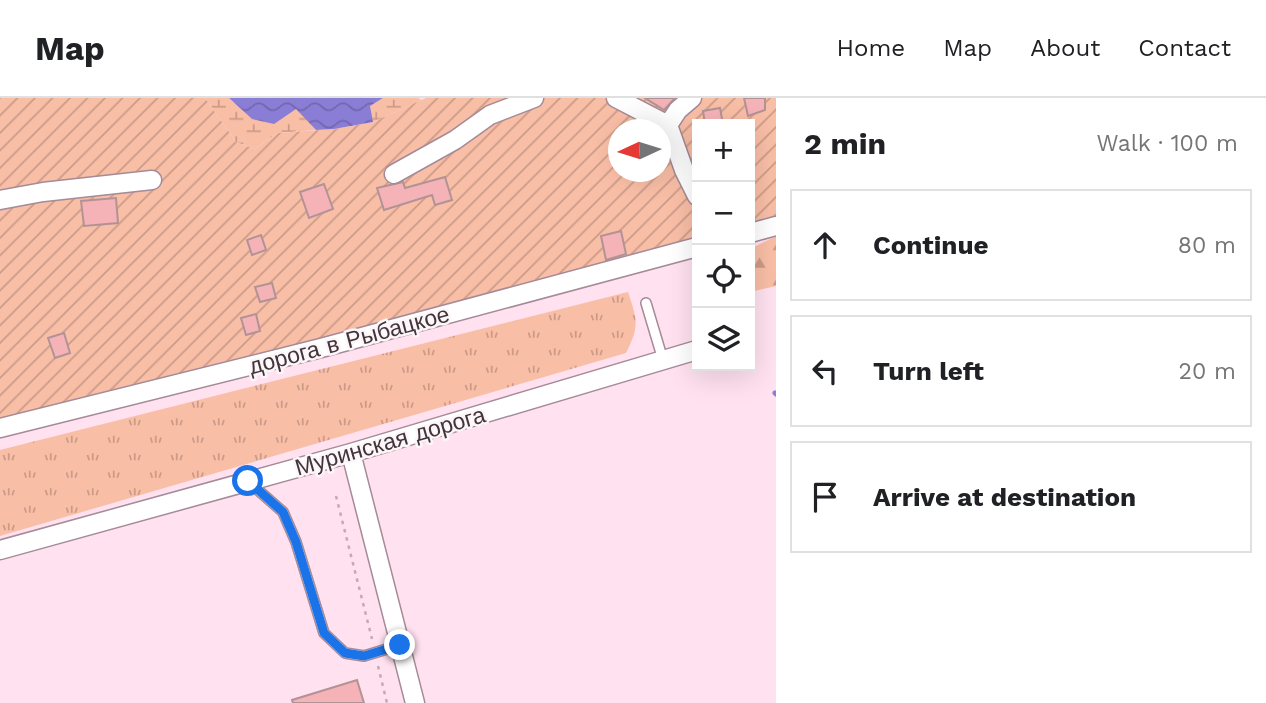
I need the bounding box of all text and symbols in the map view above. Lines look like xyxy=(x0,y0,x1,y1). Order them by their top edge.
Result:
text: Map xyxy=(35,29,105,68)
text: Home xyxy=(837,34,905,62)
text: Map xyxy=(943,34,992,62)
text: About xyxy=(1030,34,1100,62)
text: Contact xyxy=(1138,34,1231,62)
north arrow xyxy=(608,119,671,182)
map controls xyxy=(692,119,755,371)
button: + xyxy=(692,119,755,182)
text: 2 min xyxy=(804,126,886,161)
text: Walk · 100 m xyxy=(1096,130,1238,157)
button: − xyxy=(692,182,755,245)
icon: ahead xyxy=(806,226,844,264)
text: Continue xyxy=(873,230,989,260)
text: 80 m xyxy=(1178,232,1236,259)
button: locate xyxy=(692,245,755,308)
street label: дорога в Рыбацкое xyxy=(246,301,452,380)
button: layers xyxy=(692,308,755,371)
icon: left xyxy=(806,352,844,390)
text: Turn left xyxy=(873,356,984,386)
text: 20 m xyxy=(1179,358,1236,385)
street label: Муринская дорога xyxy=(292,401,489,482)
route start xyxy=(232,465,263,496)
icon: arrive xyxy=(806,478,844,516)
text: Arrive at destination xyxy=(873,482,1136,512)
route end xyxy=(384,629,415,660)

